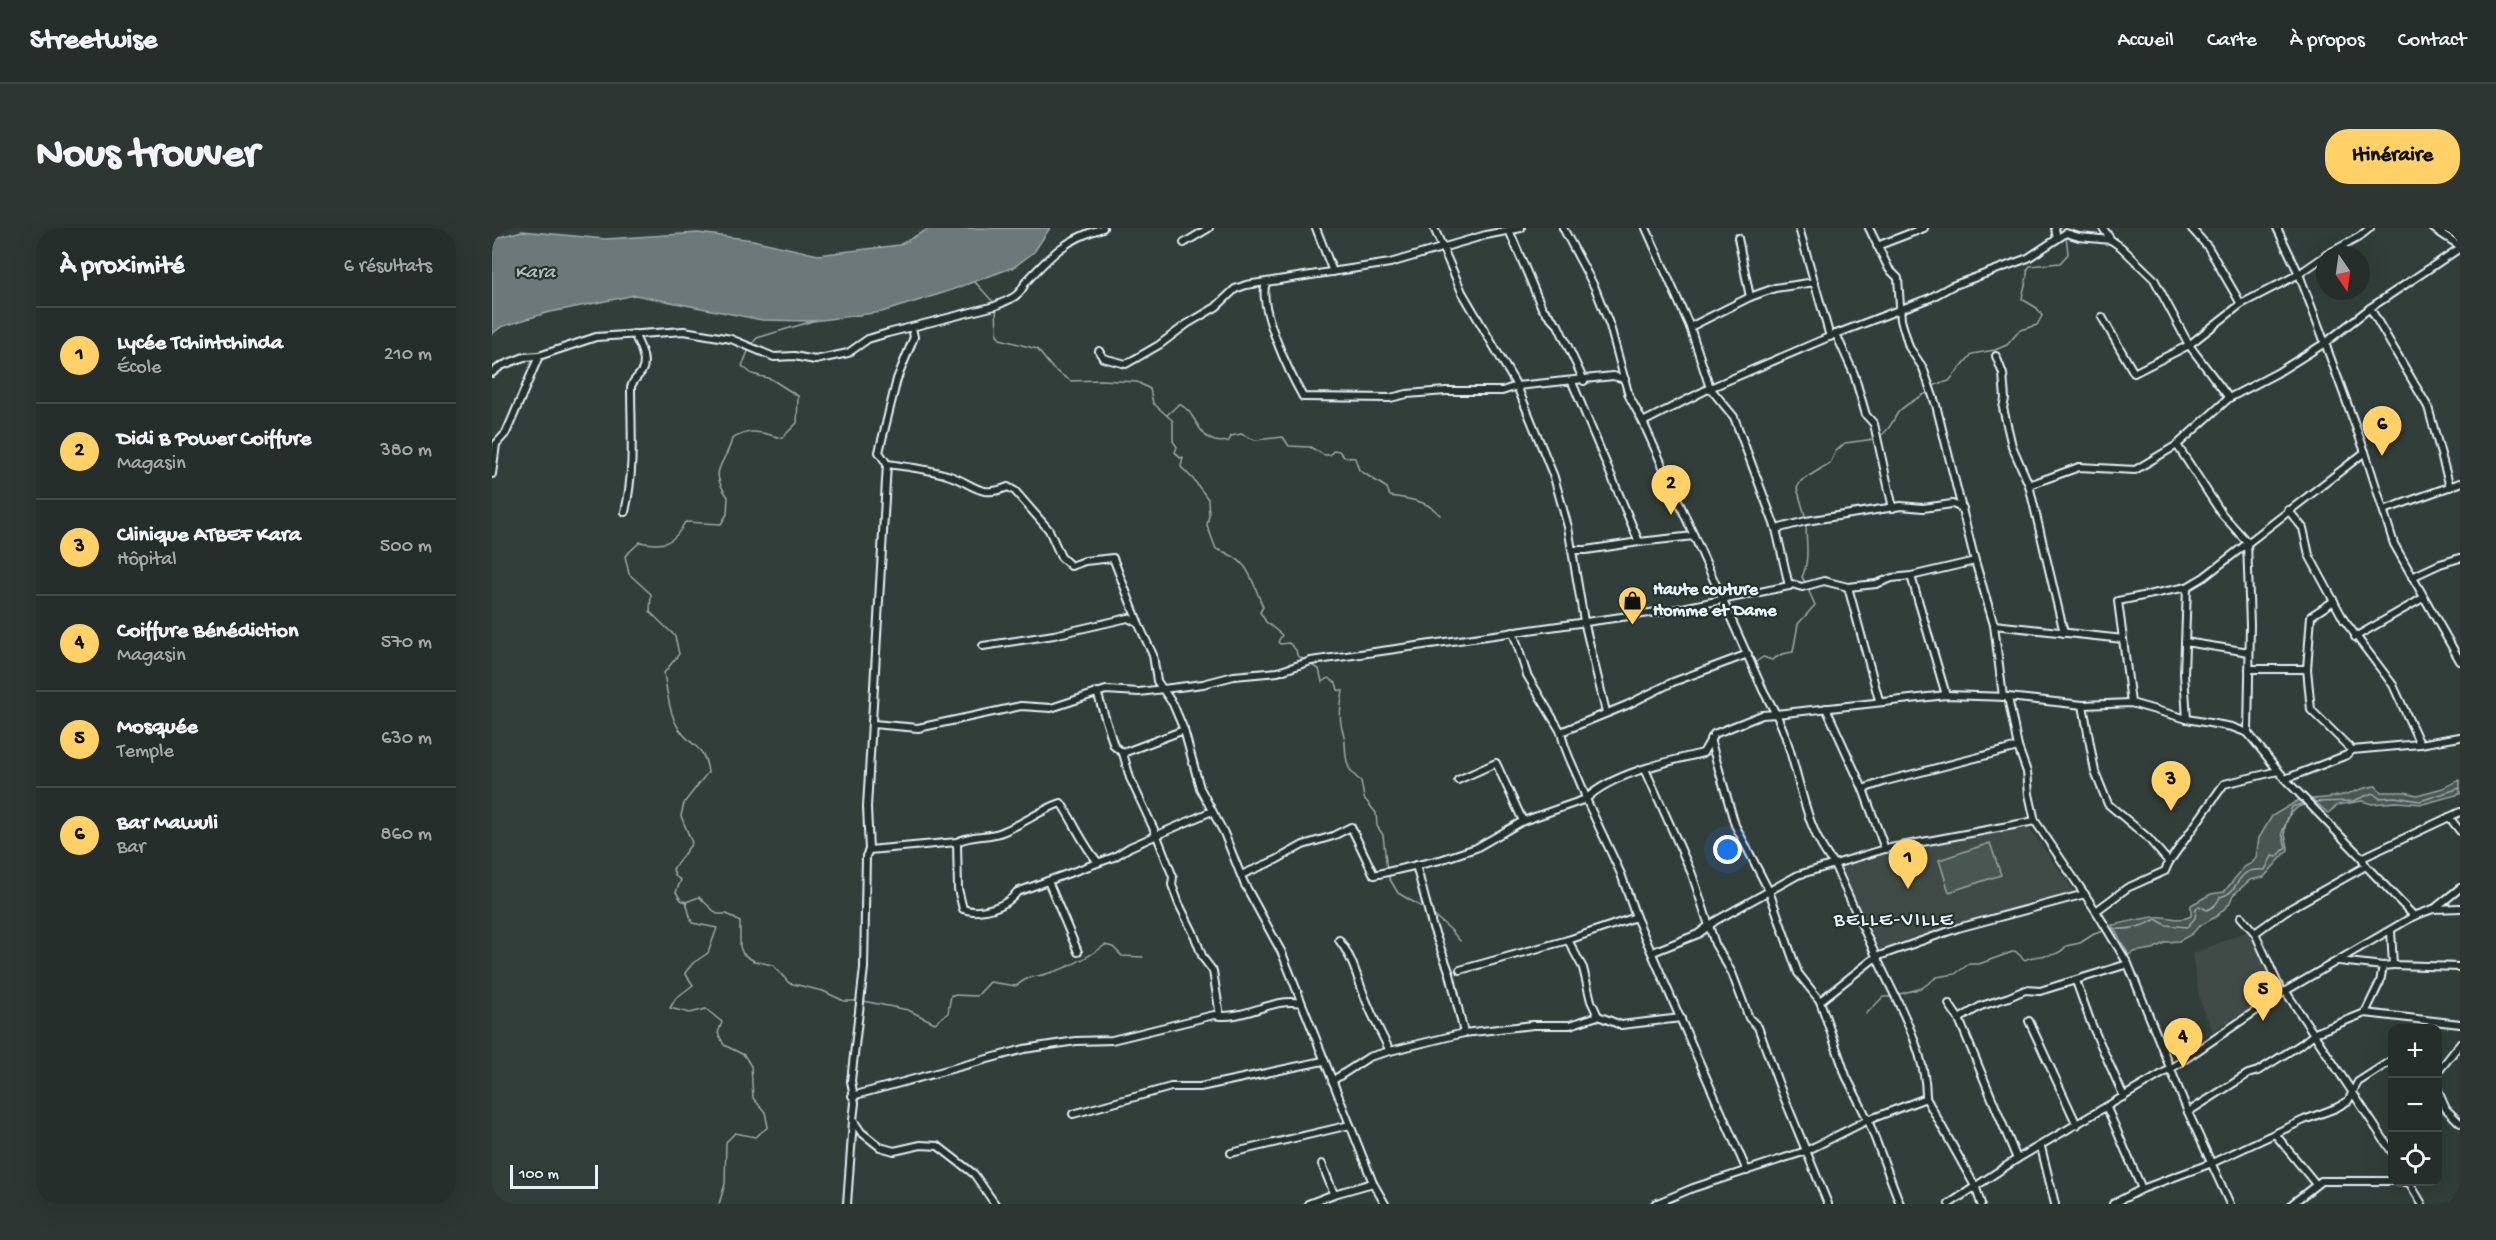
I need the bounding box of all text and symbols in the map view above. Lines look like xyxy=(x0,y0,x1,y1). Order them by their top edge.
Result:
text: Streetwise xyxy=(30,25,157,58)
text: Accueil xyxy=(2117,29,2174,54)
text: Carte xyxy=(2207,29,2257,54)
text: À propos xyxy=(2290,29,2365,54)
text: Contact xyxy=(2398,29,2466,54)
button: Itinéraire xyxy=(2325,129,2460,184)
text: Nous trouver xyxy=(36,132,259,181)
north arrow xyxy=(2316,246,2370,300)
text: À proximité xyxy=(60,252,184,283)
text: 6 résultats xyxy=(344,256,432,279)
water label: Kara xyxy=(515,262,557,285)
text: Lycée Tchintchinda xyxy=(117,331,283,357)
text: 1 xyxy=(75,344,84,367)
text: 210 m xyxy=(384,344,432,367)
text: École xyxy=(117,357,161,380)
pin: 6 xyxy=(2362,406,2402,456)
text: Didi B Power Coiffure xyxy=(117,427,311,453)
text: 2 xyxy=(75,440,84,463)
text: 380 m xyxy=(380,440,432,463)
text: Magasin xyxy=(117,453,186,476)
pin: 2 xyxy=(1652,466,1690,515)
text: Clinique ATBEF Kara xyxy=(117,523,301,549)
text: 3 xyxy=(74,536,85,559)
text: 500 m xyxy=(380,536,432,559)
text: Hôpital xyxy=(117,549,177,572)
place label: Haute couture Homme et Dame xyxy=(1653,580,1777,622)
shop icon: Haute couture Homme et Dame xyxy=(1616,584,1648,626)
text: Coiffure Bénédiction xyxy=(117,619,298,645)
text: 4 xyxy=(75,632,84,655)
text: 570 m xyxy=(381,632,432,655)
text: Magasin xyxy=(117,645,186,668)
text: Mosquée xyxy=(117,715,198,741)
text: 5 xyxy=(74,728,85,751)
text: 630 m xyxy=(381,728,432,751)
text: Temple xyxy=(117,741,174,764)
pin: 3 xyxy=(2152,762,2190,811)
text: Bar Mawuli xyxy=(117,811,218,837)
text: 6 xyxy=(74,824,85,847)
text: 860 m xyxy=(381,824,432,847)
your location xyxy=(1713,835,1742,864)
text: Bar xyxy=(117,837,145,860)
pin: 1 xyxy=(1888,840,1928,889)
district label: BELLE-VILLE xyxy=(1833,909,1954,934)
pin: 5 xyxy=(2244,972,2282,1021)
pin: 4 xyxy=(2164,1018,2202,1068)
map controls xyxy=(2388,1024,2442,1186)
button: + xyxy=(2388,1024,2442,1078)
button: − xyxy=(2388,1078,2442,1132)
button: locate xyxy=(2388,1132,2442,1186)
scale bar xyxy=(510,1162,598,1190)
text: 100 m xyxy=(519,1166,559,1185)

